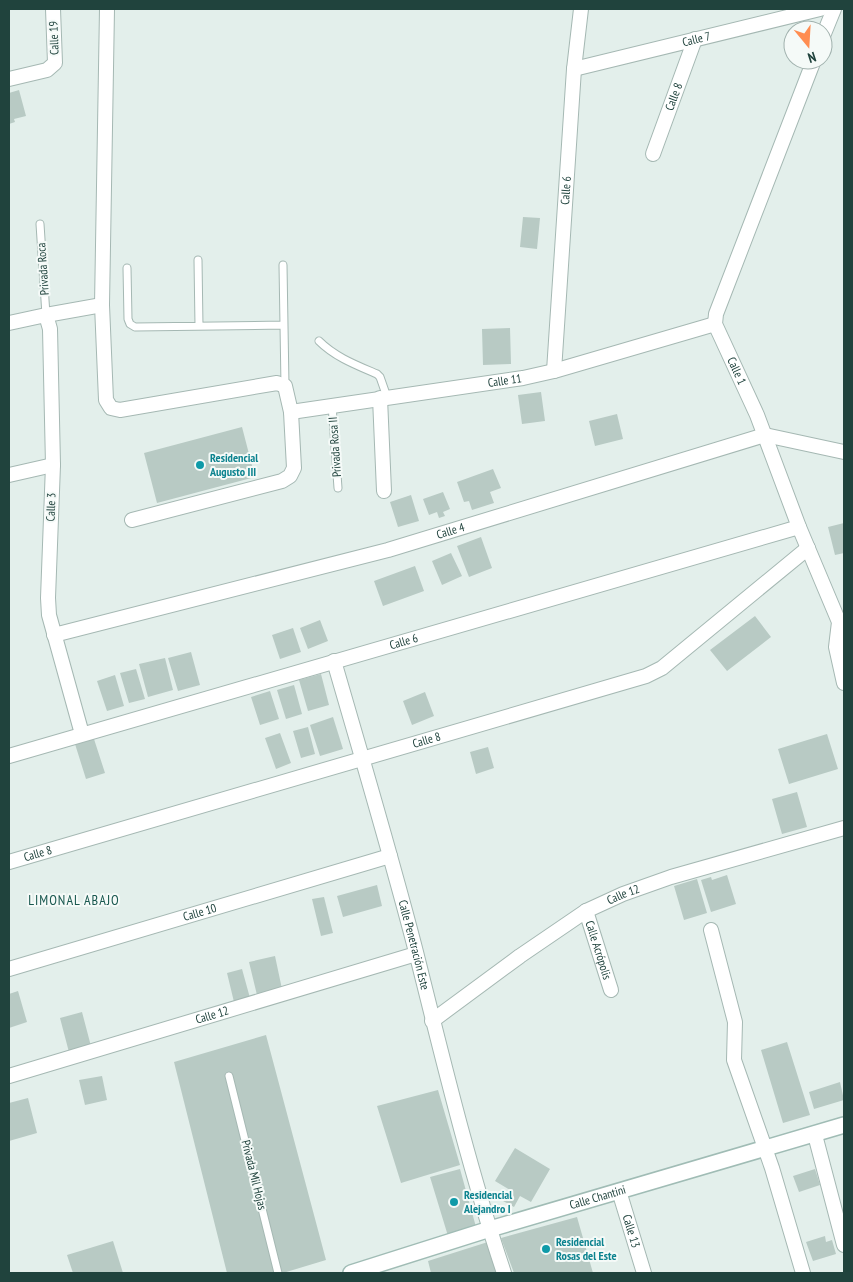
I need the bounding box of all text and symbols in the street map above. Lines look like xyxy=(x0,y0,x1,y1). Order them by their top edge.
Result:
north arrow xyxy=(783,20,833,70)
street label: Calle 19 xyxy=(45,21,62,55)
street label: Calle 7 xyxy=(681,28,712,49)
text: N xyxy=(806,48,818,67)
street label: Calle 8 xyxy=(661,80,685,113)
street label: Calle 6 xyxy=(557,176,574,205)
street label: Privada Roca xyxy=(33,242,52,296)
street label: Calle 1 xyxy=(724,355,750,387)
street label: Calle 11 xyxy=(487,370,523,390)
street label: Privada Rosa II xyxy=(325,416,344,478)
place label: Residencial Augusto III xyxy=(209,450,258,479)
marker: Residencial Augusto III xyxy=(194,459,206,471)
street label: Calle 3 xyxy=(43,492,58,522)
street label: Calle 4 xyxy=(434,519,467,542)
street label: Calle 6 xyxy=(388,630,419,652)
street label: Calle 8 xyxy=(411,728,442,751)
street label: Calle 8 xyxy=(22,842,54,864)
street label: Calle 12 xyxy=(604,881,641,907)
district label: LIMONAL ABAJO xyxy=(28,891,120,909)
street label: Calle Penetración Este xyxy=(396,898,433,991)
street label: Calle 10 xyxy=(181,900,218,924)
street label: Calle Acrópolis xyxy=(582,919,615,981)
street label: Calle 12 xyxy=(193,1003,230,1027)
street label: Privada Mil Hojas xyxy=(239,1138,270,1211)
street label: Calle Chantini xyxy=(568,1182,627,1212)
place label: Residencial Alejandro I xyxy=(463,1187,512,1216)
marker: Residencial Alejandro I xyxy=(448,1196,460,1208)
street label: Calle 13 xyxy=(620,1213,644,1250)
place label: Residencial Rosas del Este xyxy=(556,1234,617,1263)
marker: Residencial Rosas del Este xyxy=(540,1243,552,1255)

